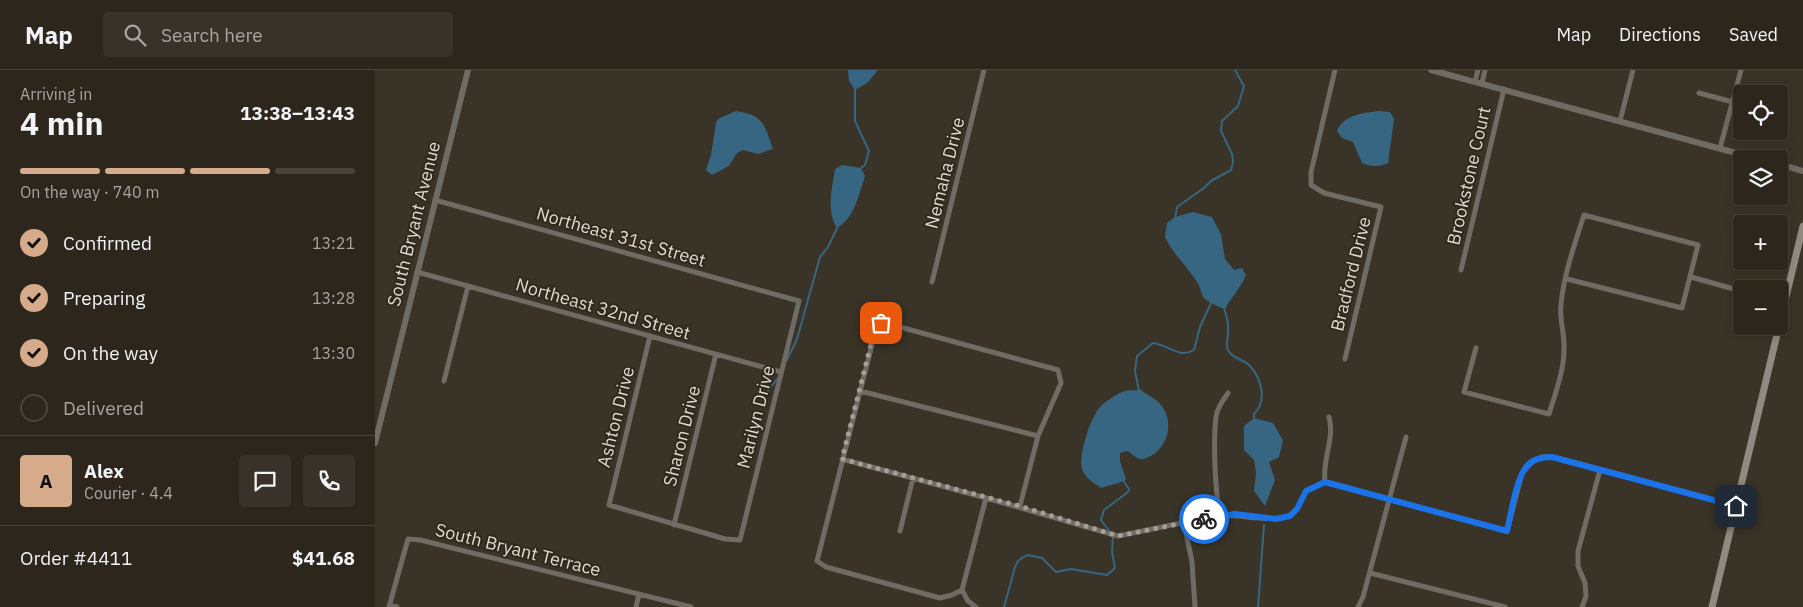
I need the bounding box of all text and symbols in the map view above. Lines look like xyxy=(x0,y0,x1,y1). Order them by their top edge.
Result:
search box xyxy=(103,12,453,57)
text: Map xyxy=(25,19,73,51)
icon: search xyxy=(121,21,149,49)
text: Search here xyxy=(161,23,263,47)
text: Map xyxy=(1556,23,1591,46)
text: Directions xyxy=(1619,23,1701,46)
text: Saved xyxy=(1729,23,1778,46)
text: Arriving in xyxy=(20,84,92,104)
map controls xyxy=(1733,85,1788,335)
button: locate xyxy=(1733,85,1788,140)
text: 13:38–13:43 xyxy=(240,101,355,125)
text: 4 min xyxy=(20,102,104,144)
street label: Brookstone Court xyxy=(1441,104,1496,247)
street label: Nemaha Drive xyxy=(920,115,969,231)
street label: South Bryant Avenue xyxy=(382,139,445,309)
button: layers xyxy=(1733,150,1788,205)
text: On the way · 740 m xyxy=(20,182,159,202)
street label: Northeast 31st Street xyxy=(534,201,708,272)
street label: Bradford Drive xyxy=(1325,214,1376,333)
button: + xyxy=(1733,215,1788,270)
icon: check xyxy=(20,229,48,257)
text: Confirmed xyxy=(63,231,152,255)
text: 13:21 xyxy=(312,233,355,253)
street label: Northeast 32nd Street xyxy=(513,273,693,344)
button: − xyxy=(1733,280,1788,335)
icon: check xyxy=(20,284,48,312)
text: Preparing xyxy=(63,286,145,310)
text: 13:28 xyxy=(312,288,355,308)
pin xyxy=(860,302,902,344)
icon: bag xyxy=(867,309,895,337)
icon: check xyxy=(20,339,48,367)
text: On the way xyxy=(63,341,158,365)
text: 13:30 xyxy=(312,343,355,363)
street label: Marilyn Drive xyxy=(732,363,779,471)
street label: Ashton Drive xyxy=(592,364,639,470)
street label: Sharon Drive xyxy=(658,383,705,489)
text: Delivered xyxy=(63,396,144,420)
button: chat xyxy=(239,455,291,507)
button: phone xyxy=(303,455,355,507)
text: Alex xyxy=(84,459,124,483)
text: A xyxy=(39,469,53,493)
text: Courier · 4.4 xyxy=(84,483,173,503)
pin xyxy=(1715,485,1757,527)
icon: home xyxy=(1722,492,1750,520)
courier xyxy=(1179,494,1229,544)
icon: bike xyxy=(1190,505,1218,533)
street label: South Bryant Terrace xyxy=(433,518,603,581)
text: Order #4411 xyxy=(20,546,132,570)
text: $41.68 xyxy=(292,546,355,570)

